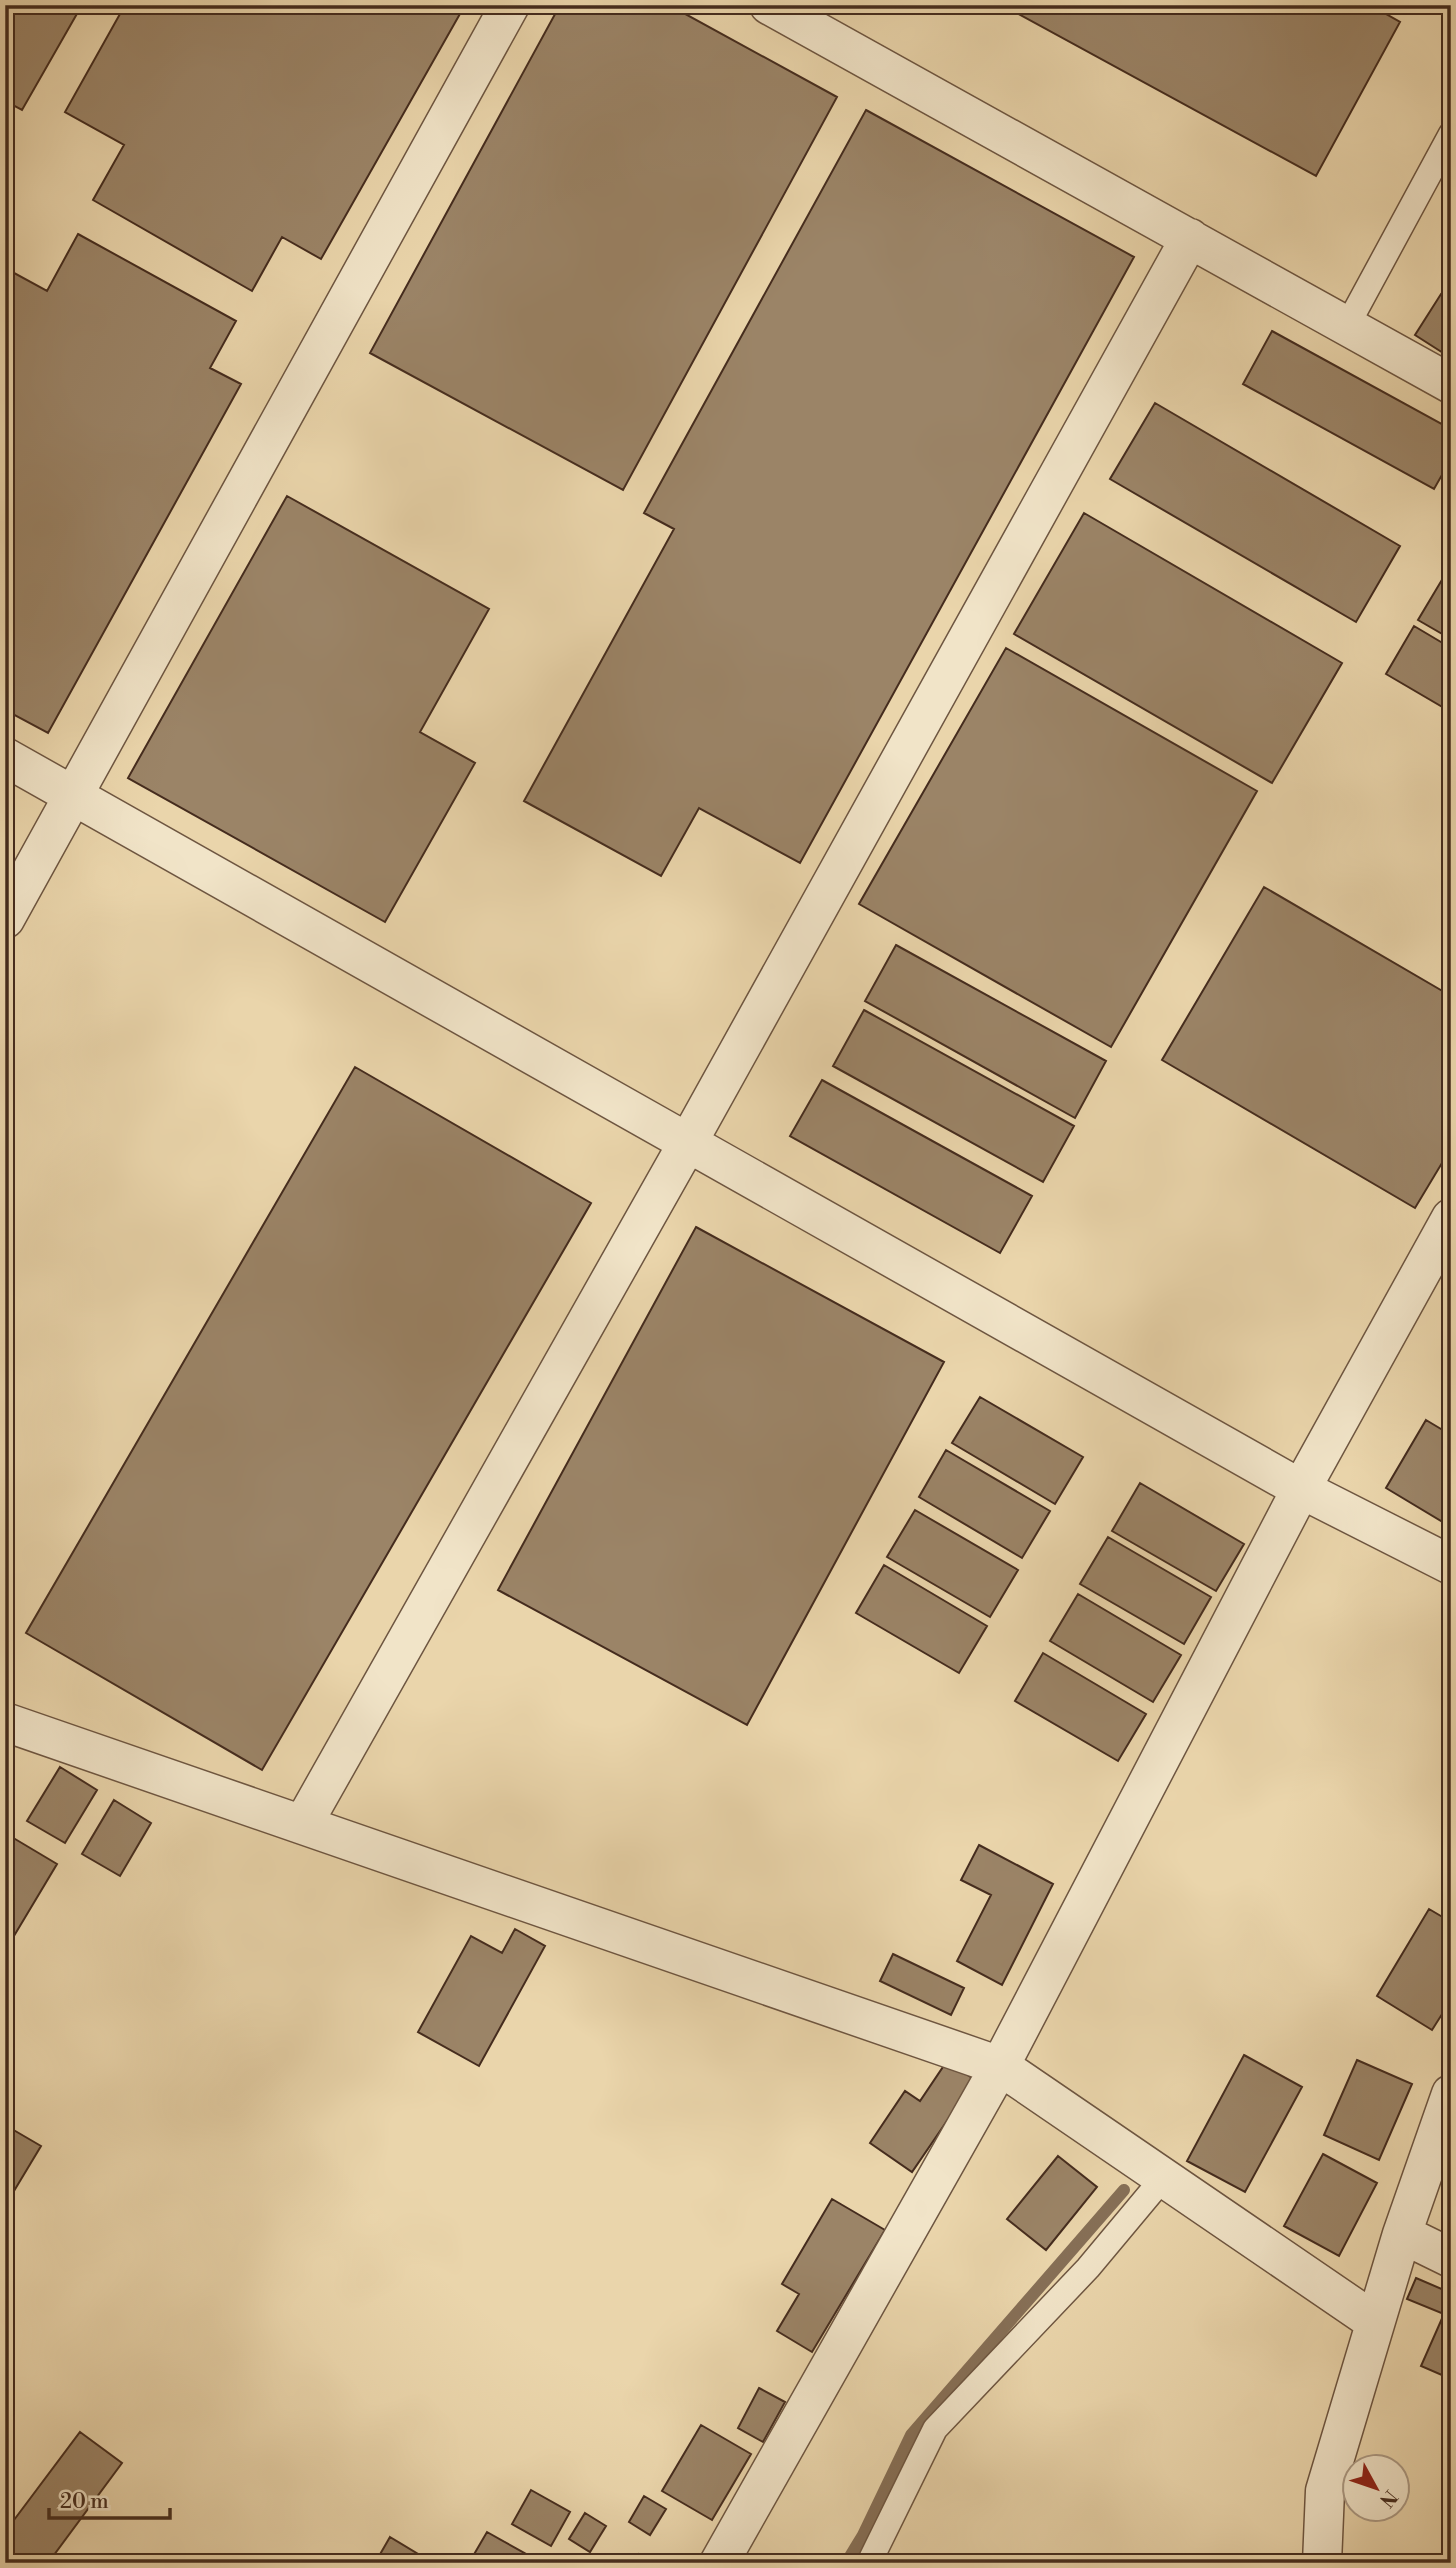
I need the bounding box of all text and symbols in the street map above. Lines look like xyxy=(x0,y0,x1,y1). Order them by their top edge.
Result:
north arrow xyxy=(1340,2452,1410,2522)
scale bar xyxy=(49,2477,170,2521)
text: N xyxy=(1374,2485,1402,2512)
text: 20 m xyxy=(60,2489,109,2515)

